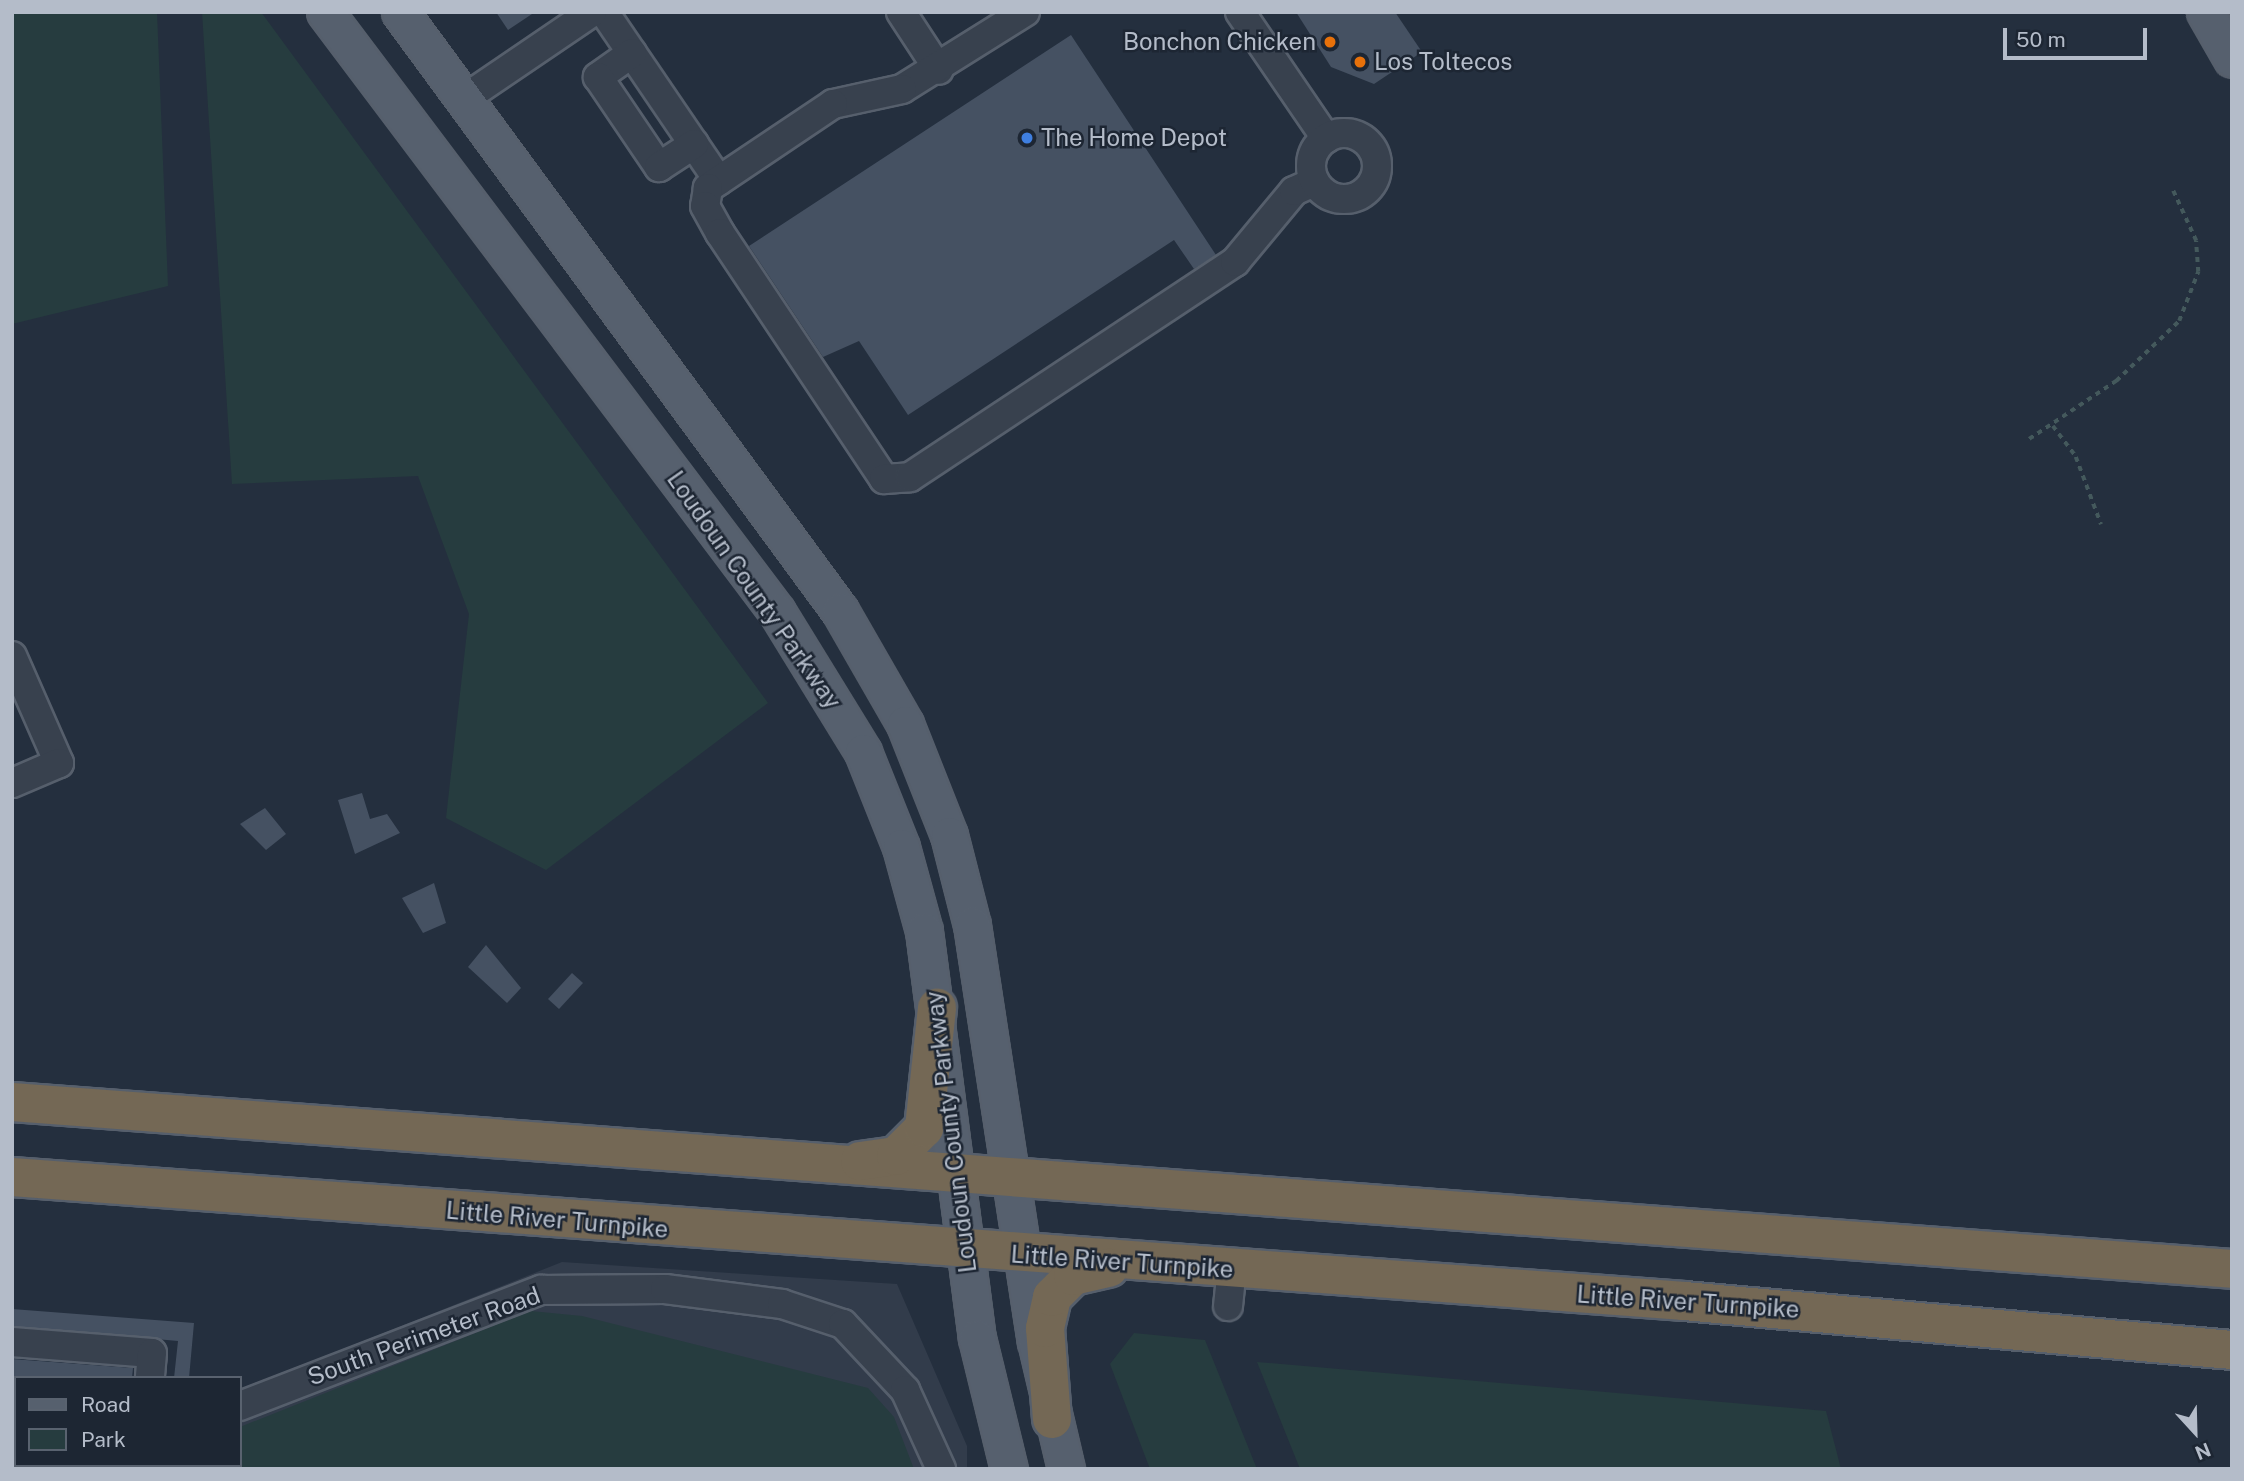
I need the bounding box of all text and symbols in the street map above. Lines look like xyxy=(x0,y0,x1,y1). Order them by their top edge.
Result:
scale bar xyxy=(2006,14,2150,58)
text: 50 m xyxy=(2016,27,2066,52)
place label: Bonchon Chicken xyxy=(1123,28,1316,56)
marker: Bonchon Chicken xyxy=(1322,34,1338,50)
place label: Los Toltecos xyxy=(1374,48,1513,76)
marker: Los Toltecos xyxy=(1352,54,1368,70)
place label: The Home Depot xyxy=(1041,124,1227,152)
marker: The Home Depot xyxy=(1019,130,1035,146)
street label: Loudoun County Parkway xyxy=(661,466,847,714)
street label: Loudoun County Parkway xyxy=(919,990,983,1274)
street label: Little River Turnpike xyxy=(445,1196,669,1244)
street label: Little River Turnpike xyxy=(1010,1240,1234,1284)
street label: Little River Turnpike xyxy=(1576,1280,1800,1324)
street label: South Perimeter Road xyxy=(304,1281,544,1391)
legend xyxy=(14,1376,242,1467)
text: Road xyxy=(81,1392,131,1417)
north arrow xyxy=(2160,1397,2230,1467)
text: Park xyxy=(81,1427,126,1452)
text: N xyxy=(2192,1438,2214,1464)

